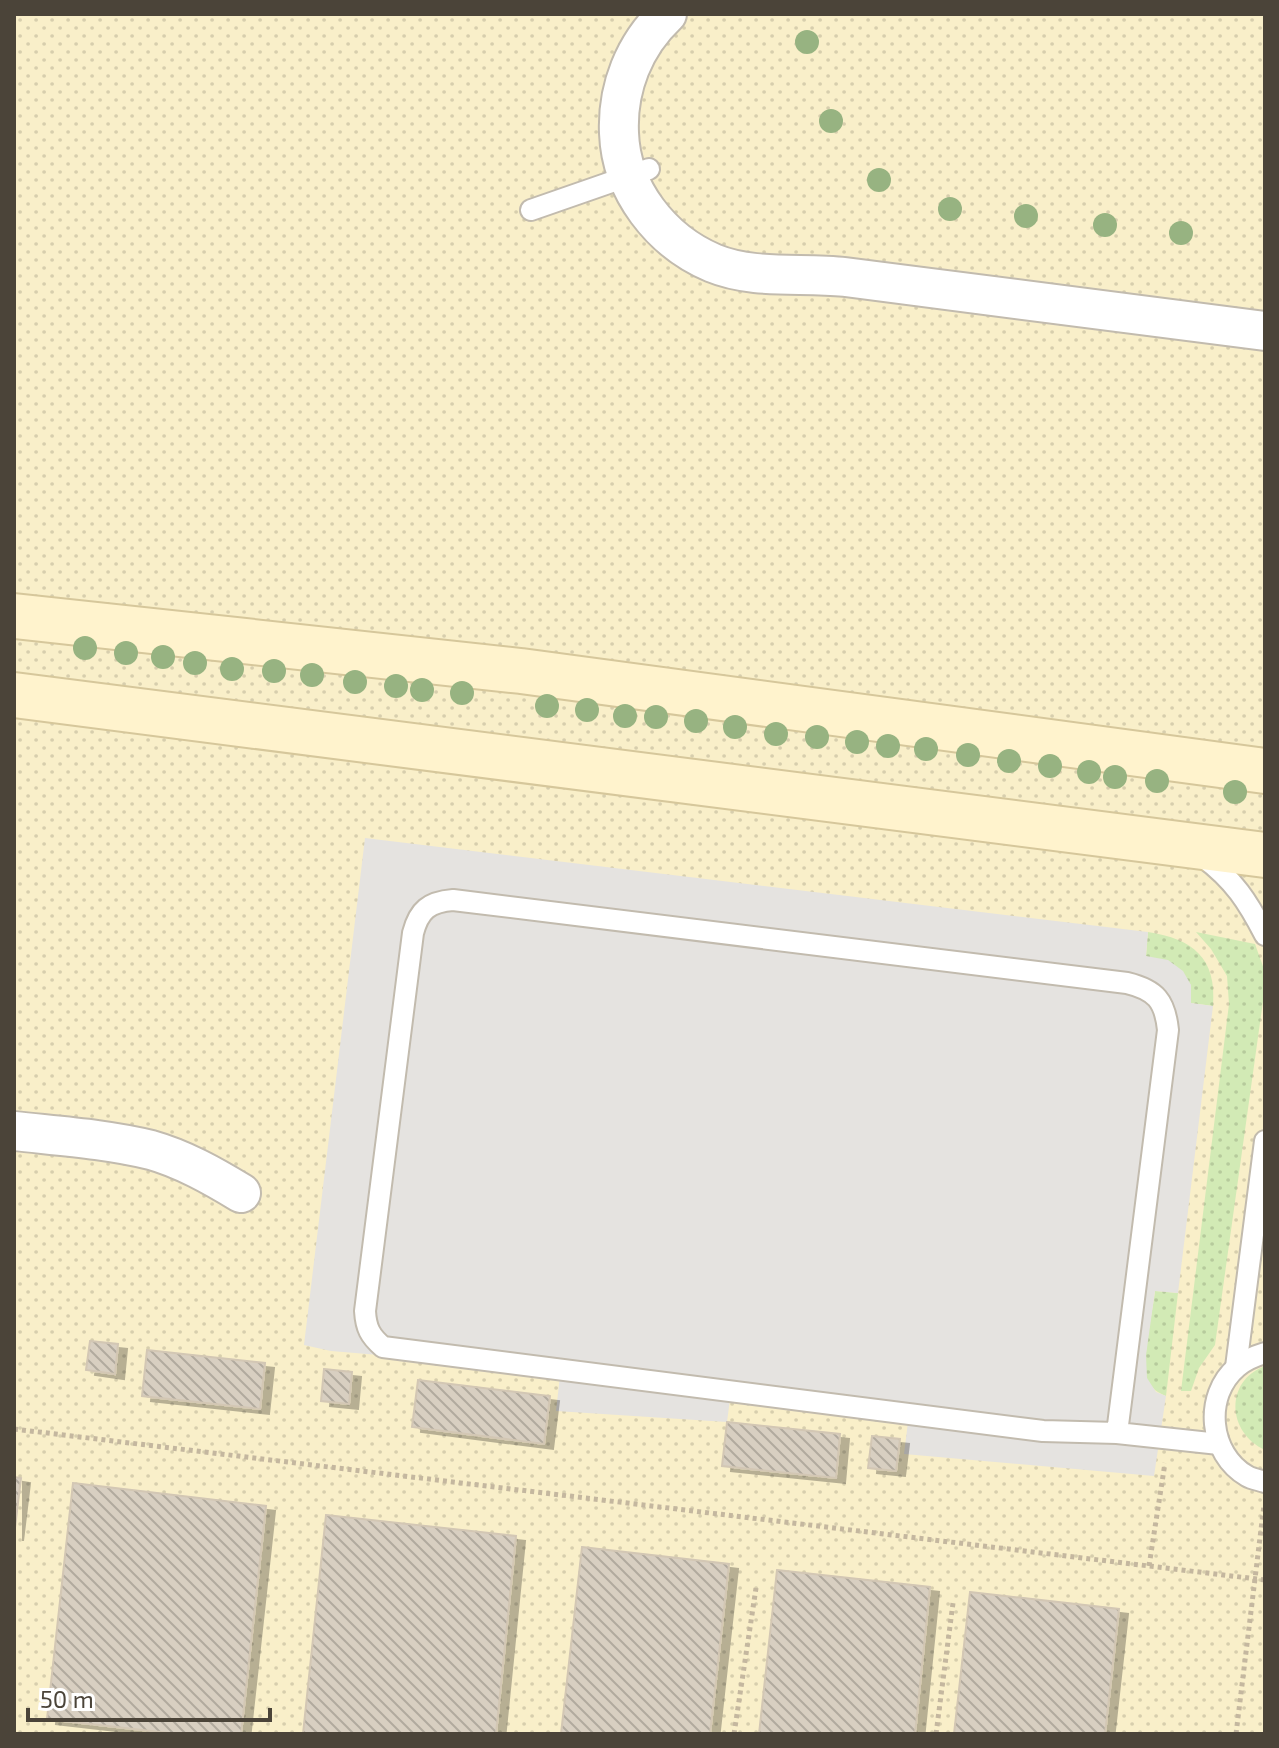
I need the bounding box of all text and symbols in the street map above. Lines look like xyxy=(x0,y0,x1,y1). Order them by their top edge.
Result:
scale bar xyxy=(28,1672,270,1722)
text: 50 m xyxy=(40,1684,94,1713)

